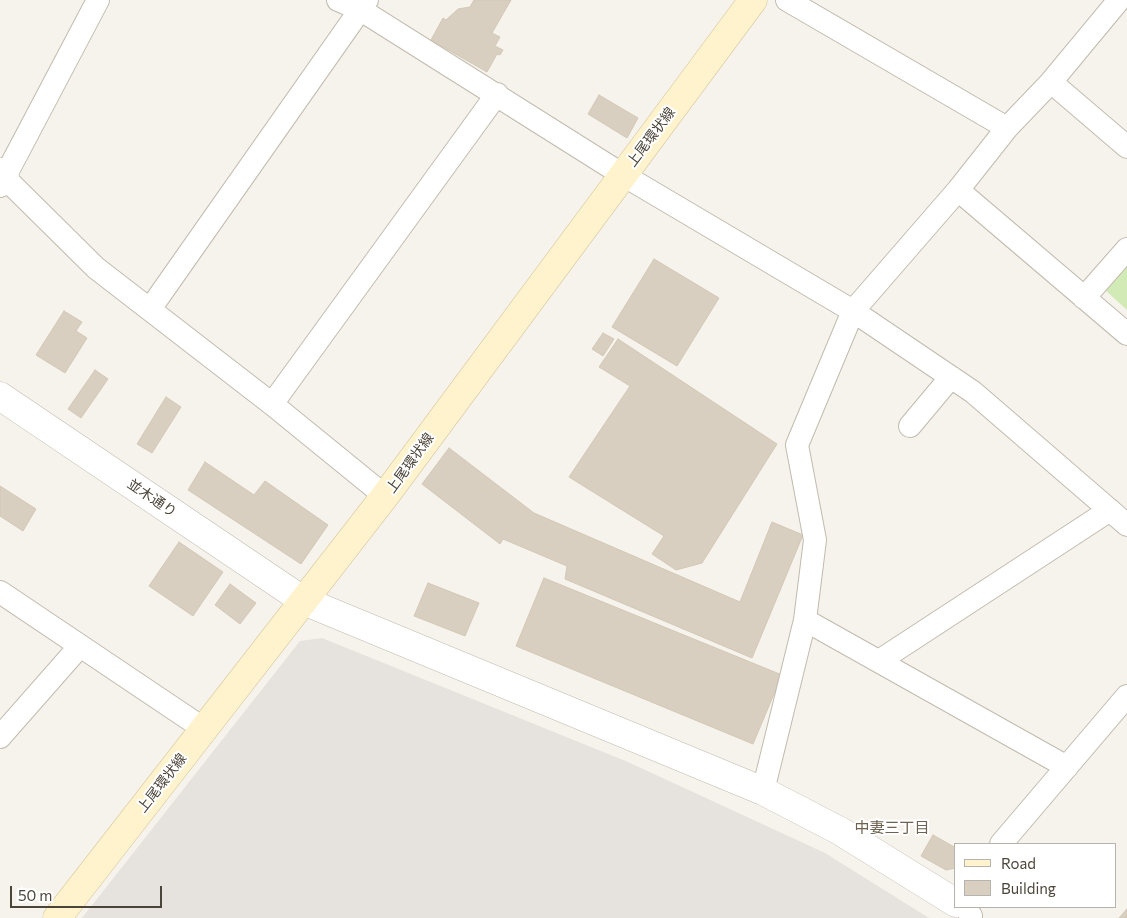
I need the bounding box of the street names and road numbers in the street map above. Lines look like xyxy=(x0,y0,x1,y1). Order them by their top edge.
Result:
street label: 上尾環状線 xyxy=(623,104,679,170)
street label: 上尾環状線 xyxy=(383,430,437,496)
street label: 並木通り xyxy=(124,475,180,521)
street label: 上尾環状線 xyxy=(134,750,190,816)

